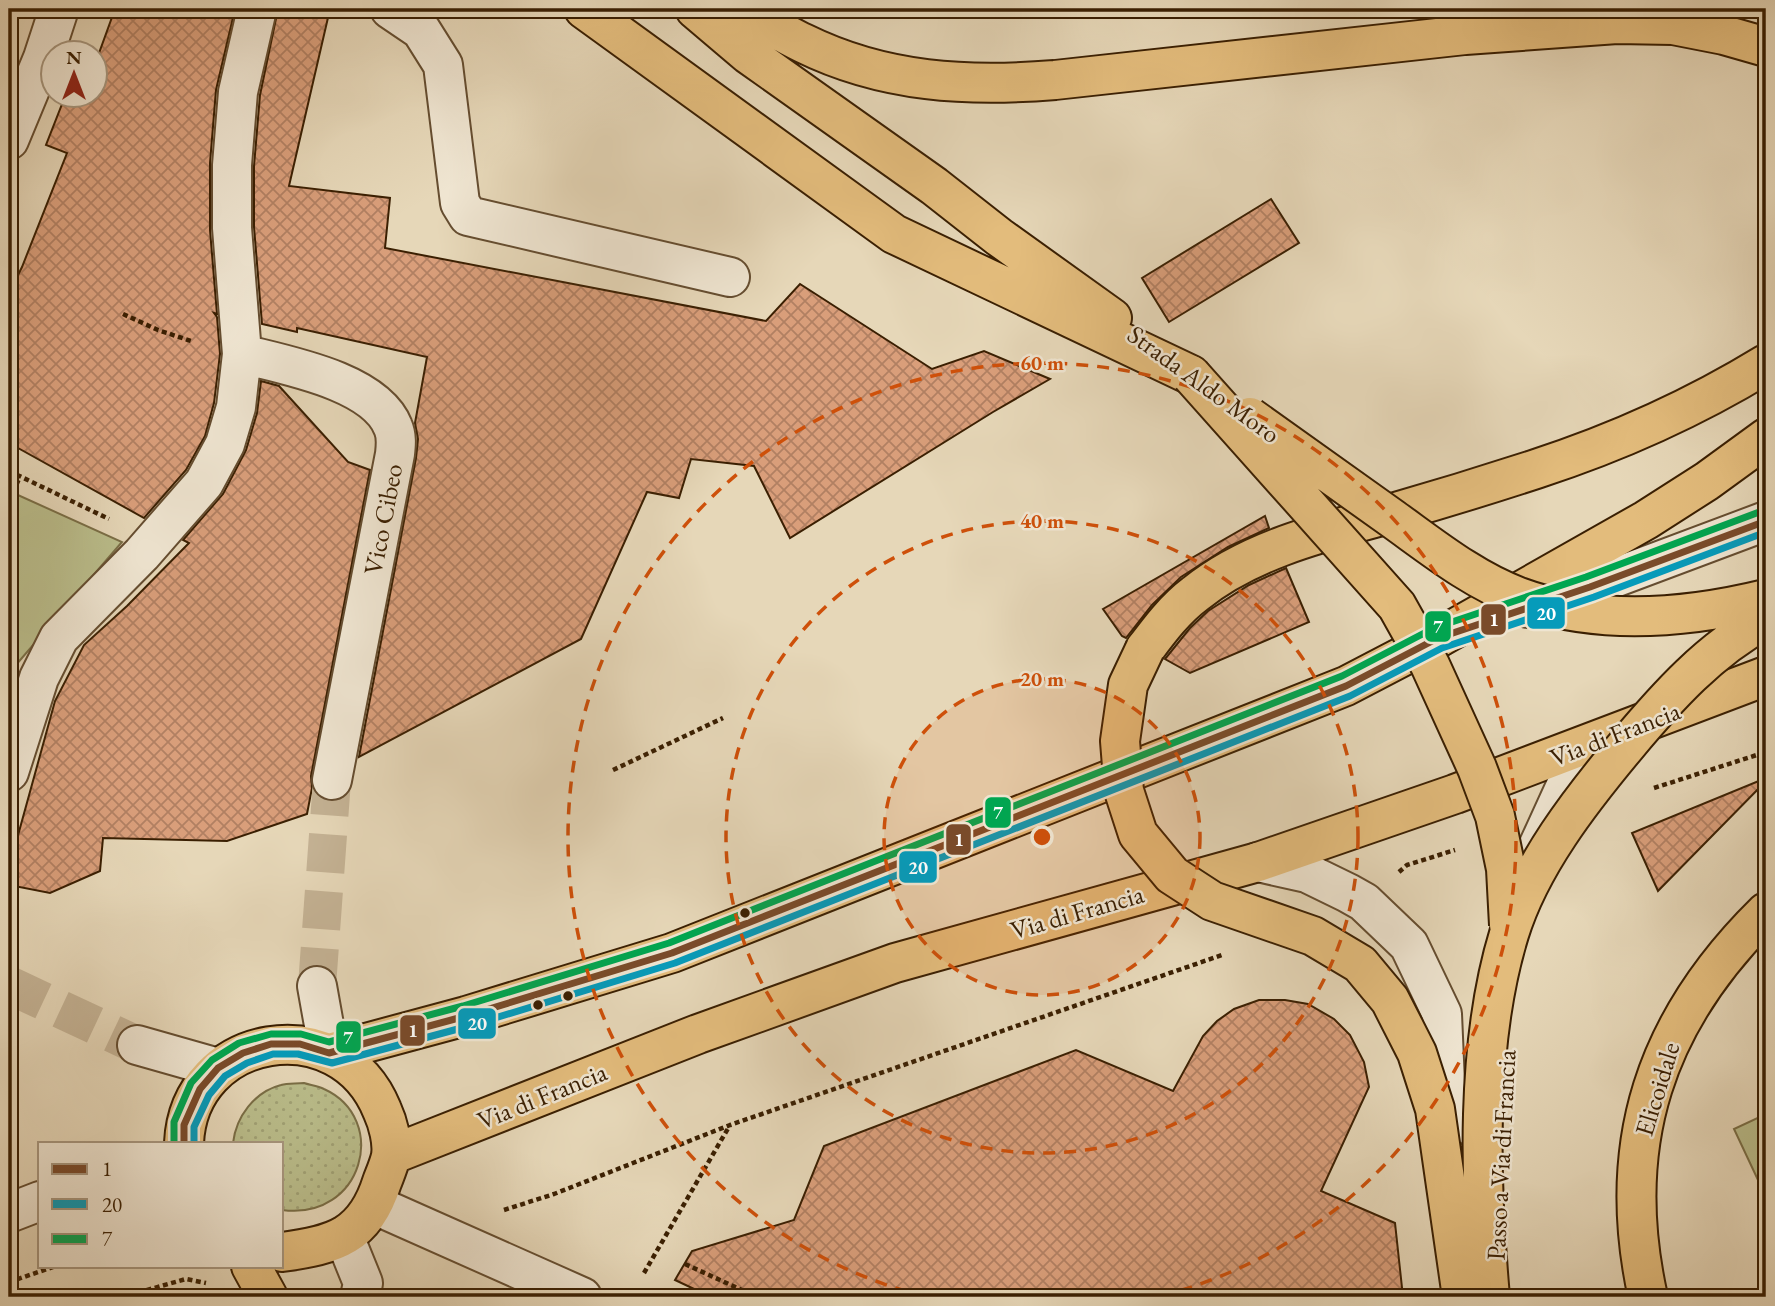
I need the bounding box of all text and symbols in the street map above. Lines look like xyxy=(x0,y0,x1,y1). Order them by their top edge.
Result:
north arrow xyxy=(38,38,108,108)
text: N xyxy=(66,45,82,70)
street label: Strada Aldo Moro xyxy=(1121,317,1287,451)
text: 60 m xyxy=(1020,349,1064,376)
street label: Vico Cibeo xyxy=(356,461,410,577)
text: 40 m xyxy=(1020,507,1064,534)
line badge: 20 xyxy=(1526,596,1566,630)
text: 20 xyxy=(1536,601,1556,626)
line badge: 1 xyxy=(1480,603,1507,636)
text: 1 xyxy=(1489,607,1499,632)
line badge: 7 xyxy=(1424,610,1452,643)
text: 7 xyxy=(1433,614,1444,639)
text: 20 m xyxy=(1020,665,1064,692)
street label: Via di Francia xyxy=(1545,693,1686,774)
line badge: 7 xyxy=(984,796,1012,829)
text: 7 xyxy=(993,800,1004,825)
line badge: 1 xyxy=(945,823,972,856)
centre of rings xyxy=(1030,825,1054,849)
text: 1 xyxy=(954,827,964,852)
line badge: 20 xyxy=(898,850,938,884)
text: 20 xyxy=(908,855,928,880)
street label: Via di Francia xyxy=(1006,877,1148,947)
unlabelled marker xyxy=(738,906,752,920)
unlabelled marker xyxy=(561,989,575,1003)
unlabelled marker xyxy=(531,998,545,1012)
line badge: 20 xyxy=(457,1007,497,1040)
text: 20 xyxy=(467,1011,487,1036)
line badge: 1 xyxy=(399,1014,426,1047)
text: 1 xyxy=(408,1018,418,1043)
line badge: 7 xyxy=(335,1020,362,1054)
text: 7 xyxy=(343,1025,354,1050)
street label: Elicoidale xyxy=(1627,1038,1687,1140)
street label: Passo a Via di Francia xyxy=(1479,1048,1524,1261)
street label: Via di Francia xyxy=(472,1054,612,1137)
legend xyxy=(38,1142,284,1268)
text: 1 xyxy=(102,1155,112,1182)
text: 20 xyxy=(102,1191,122,1218)
text: 7 xyxy=(102,1225,113,1252)

